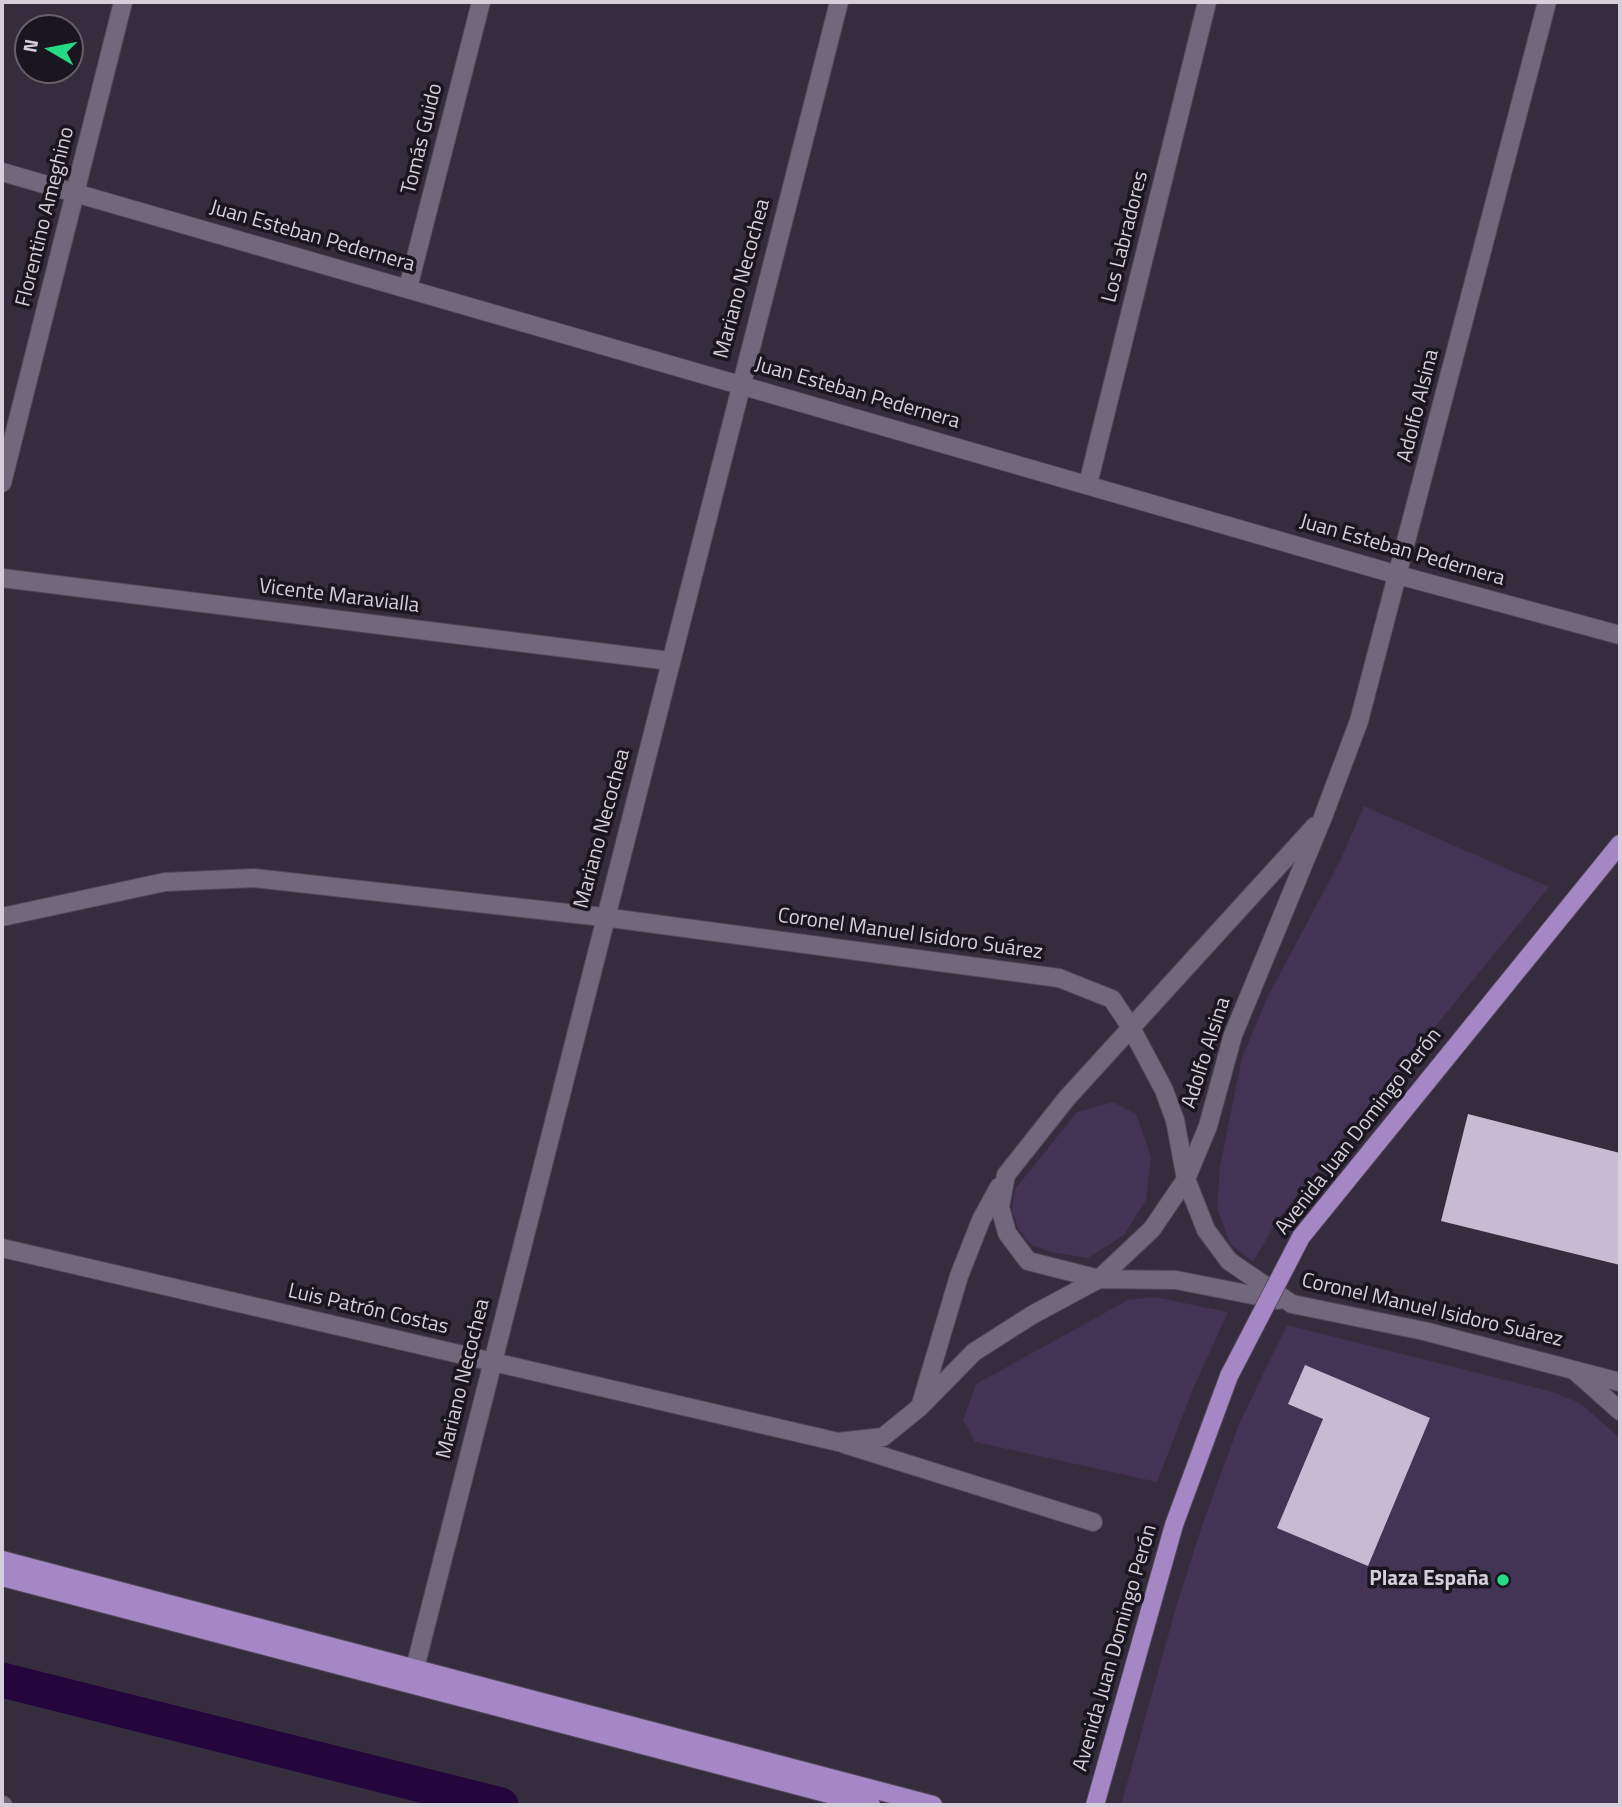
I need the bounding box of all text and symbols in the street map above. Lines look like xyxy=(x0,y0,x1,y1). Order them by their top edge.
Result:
north arrow xyxy=(14,14,84,84)
text: N xyxy=(14,37,45,55)
street label: Tomás Guido xyxy=(397,81,449,197)
street label: Florentino Ameghino xyxy=(11,124,81,310)
street label: Los Labradores xyxy=(1098,169,1154,305)
street label: Juan Esteban Pedernera xyxy=(207,196,417,278)
street label: Mariano Necochea xyxy=(710,197,776,361)
street label: Adolfo Alsina xyxy=(1393,347,1445,465)
street label: Juan Esteban Pedernera xyxy=(752,353,962,435)
street label: Juan Esteban Pedernera xyxy=(1297,510,1507,592)
street label: Vicente Maravialla xyxy=(257,575,421,619)
street label: Mariano Necochea xyxy=(570,747,636,911)
street label: Coronel Manuel Isidoro Suárez xyxy=(776,904,1044,966)
street label: Adolfo Alsina xyxy=(1177,994,1237,1112)
street label: Avenida Juan Domingo Perón xyxy=(1270,1024,1448,1240)
street label: Coronel Manuel Isidoro Suárez xyxy=(1299,1269,1565,1353)
street label: Luis Patrón Costas xyxy=(285,1279,451,1341)
street label: Mariano Necochea xyxy=(432,1296,496,1462)
street label: Avenida Juan Domingo Perón xyxy=(1069,1522,1163,1774)
place label: Plaza España xyxy=(1369,1567,1489,1593)
marker: Plaza España xyxy=(1495,1572,1511,1588)

